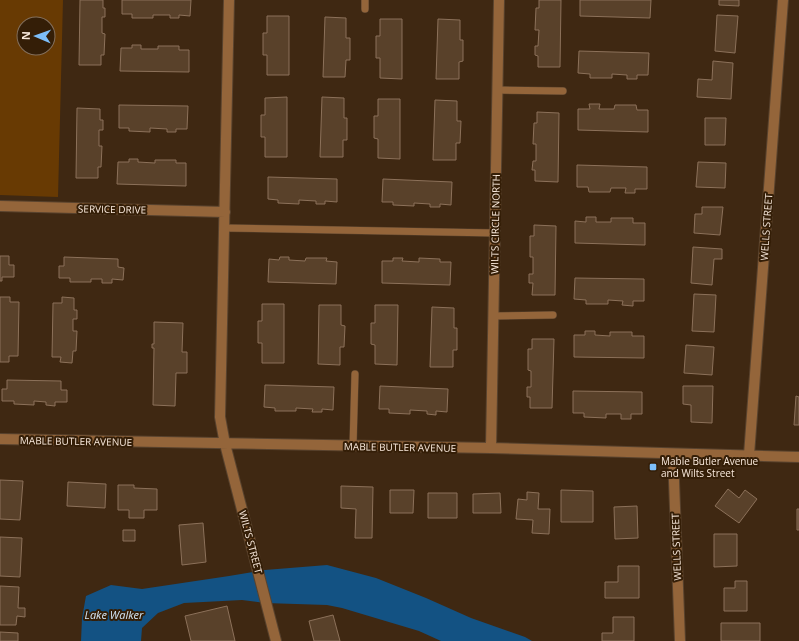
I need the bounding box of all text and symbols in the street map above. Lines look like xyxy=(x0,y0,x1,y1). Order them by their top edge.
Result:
north arrow xyxy=(16,16,56,56)
text: N xyxy=(18,31,33,40)
street label: WILTS CIRCLE NORTH xyxy=(487,174,503,274)
street label: WELLS STREET xyxy=(757,193,775,261)
street label: SERVICE DRIVE xyxy=(78,201,146,217)
street label: MABLE BUTLER AVENUE xyxy=(20,433,132,449)
street label: MABLE BUTLER AVENUE xyxy=(344,439,456,455)
place label: Mable Butler Avenue and Wilts Street xyxy=(661,454,759,480)
marker: Mable Butler Avenue and Wilts Street xyxy=(648,462,658,472)
street label: WILTS STREET xyxy=(236,509,266,575)
street label: WELLS STREET xyxy=(668,513,684,581)
water label: Lake Walker xyxy=(85,607,144,622)

